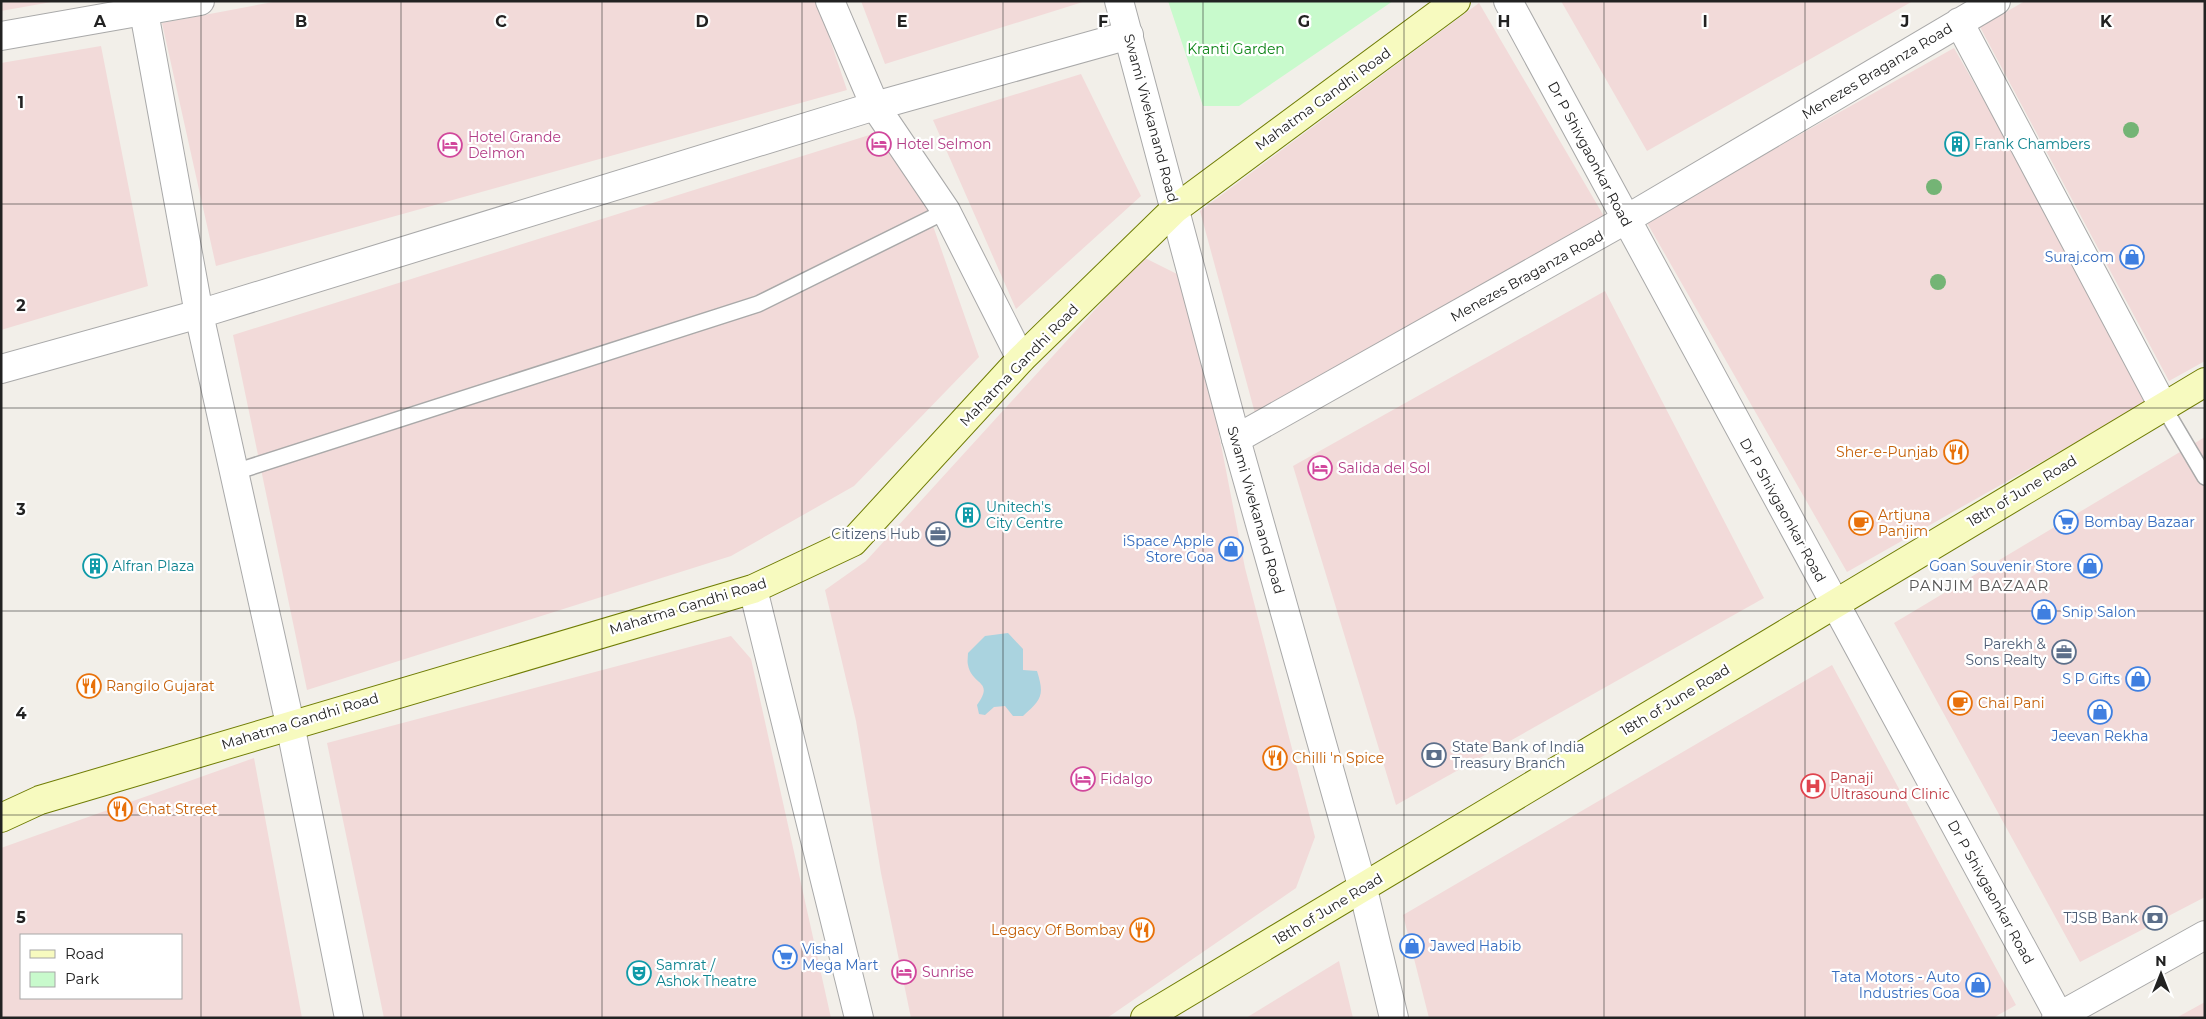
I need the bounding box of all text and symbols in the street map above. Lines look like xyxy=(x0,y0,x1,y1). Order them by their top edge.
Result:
text: A xyxy=(93,12,107,31)
text: B xyxy=(295,12,307,31)
text: C xyxy=(495,12,507,31)
text: D xyxy=(695,12,709,31)
text: E xyxy=(897,12,907,31)
text: F xyxy=(1098,12,1108,31)
text: G xyxy=(1298,12,1310,31)
text: H xyxy=(1498,12,1510,31)
text: I xyxy=(1702,12,1708,31)
text: J xyxy=(1900,12,1909,31)
text: K xyxy=(2100,12,2113,31)
street label: Menezes Braganza Road xyxy=(1798,19,1956,123)
street label: Swami Vivekanand Road xyxy=(1120,32,1182,204)
park label: Kranti Garden xyxy=(1187,40,1285,58)
street label: Mahatma Gandhi Road xyxy=(1252,44,1394,154)
street label: Dr P Shivgaonkar Road xyxy=(1544,78,1636,230)
text: 1 xyxy=(18,93,24,112)
place label: Hotel Grande Delmon xyxy=(468,128,561,162)
hotel icon: Hotel Selmon xyxy=(866,131,892,157)
building icon: Frank Chambers xyxy=(1944,131,1970,157)
hotel icon: Hotel Grande Delmon xyxy=(437,132,463,158)
place label: Hotel Selmon xyxy=(896,135,991,153)
place label: Frank Chambers xyxy=(1974,135,2091,153)
street label: Menezes Braganza Road xyxy=(1447,226,1607,326)
shop icon: Suraj.com xyxy=(2119,244,2145,270)
place label: Suraj.com xyxy=(2045,248,2114,266)
text: 2 xyxy=(16,296,26,315)
street label: Mahatma Gandhi Road xyxy=(956,300,1082,430)
street label: Swami Vivekanand Road xyxy=(1223,424,1289,596)
street label: Dr P Shivgaonkar Road xyxy=(1736,435,1830,585)
restaurant icon: Sher-e-Punjab xyxy=(1943,439,1969,465)
place label: Sher-e-Punjab xyxy=(1836,443,1938,461)
street label: 18th of June Road xyxy=(1964,451,2080,531)
hotel icon: Salida del Sol xyxy=(1307,455,1333,481)
place label: Salida del Sol xyxy=(1338,459,1430,477)
place label: Unitech's City Centre xyxy=(986,498,1063,532)
text: 3 xyxy=(15,500,26,519)
building icon: Unitech's City Centre xyxy=(955,502,981,528)
place label: Artjuna Panjim xyxy=(1878,506,1931,540)
supermarket icon: Bombay Bazaar xyxy=(2053,509,2079,535)
cafe icon: Artjuna Panjim xyxy=(1848,510,1874,536)
place label: Bombay Bazaar xyxy=(2084,513,2195,531)
office icon: Citizens Hub xyxy=(925,521,951,547)
place label: Citizens Hub xyxy=(831,525,920,543)
place label: iSpace Apple Store Goa xyxy=(1123,532,1214,566)
shop icon: iSpace Apple Store Goa xyxy=(1218,536,1244,562)
building icon: Alfran Plaza xyxy=(82,553,108,579)
shop icon: Goan Souvenir Store xyxy=(2077,553,2103,579)
place label: Alfran Plaza xyxy=(112,557,194,575)
place label: Goan Souvenir Store xyxy=(1929,557,2072,575)
street label: Mahatma Gandhi Road xyxy=(607,574,769,638)
district label: PANJIM BAZAAR xyxy=(1909,576,2049,595)
shop icon: Snip Salon xyxy=(2031,599,2057,625)
place label: Snip Salon xyxy=(2062,603,2136,621)
place label: Parekh & Sons Realty xyxy=(1966,635,2047,669)
office icon: Parekh & Sons Realty xyxy=(2051,639,2077,665)
street label: 18th of June Road xyxy=(1617,660,1733,740)
shop icon: S P Gifts xyxy=(2125,666,2151,692)
place label: S P Gifts xyxy=(2062,670,2120,688)
restaurant icon: Rangilo Gujarat xyxy=(76,673,102,699)
place label: Rangilo Gujarat xyxy=(106,677,215,695)
street label: Mahatma Gandhi Road xyxy=(219,689,381,753)
cafe icon: Chai Pani xyxy=(1947,690,1973,716)
place label: Chai Pani xyxy=(1978,694,2044,712)
shop icon: Jeevan Rekha xyxy=(2087,699,2113,725)
text: 4 xyxy=(15,704,27,723)
place label: Jeevan Rekha xyxy=(2050,727,2149,745)
place label: State Bank of India Treasury Branch xyxy=(1452,738,1585,772)
bank icon: State Bank of India Treasury Branch xyxy=(1421,742,1447,768)
restaurant icon: Chilli 'n Spice xyxy=(1262,745,1288,771)
place label: Chilli 'n Spice xyxy=(1292,749,1384,767)
hotel icon: Fidalgo xyxy=(1070,766,1096,792)
place label: Panaji Ultrasound Clinic xyxy=(1830,769,1950,803)
place label: Fidalgo xyxy=(1100,770,1153,788)
hospital icon: Panaji Ultrasound Clinic xyxy=(1800,773,1826,799)
restaurant icon: Chat Street xyxy=(107,796,133,822)
place label: Chat Street xyxy=(138,800,218,818)
street label: Dr P Shivgaonkar Road xyxy=(1944,817,2038,967)
street label: 18th of June Road xyxy=(1270,869,1386,949)
bank icon: TJSB Bank xyxy=(2142,905,2168,931)
text: 5 xyxy=(16,908,26,927)
place label: TJSB Bank xyxy=(2064,909,2139,927)
restaurant icon: Legacy Of Bombay xyxy=(1129,917,1155,943)
place label: Legacy Of Bombay xyxy=(991,921,1124,939)
shop icon: Jawed Habib xyxy=(1399,933,1425,959)
legend xyxy=(20,934,182,999)
place label: Jawed Habib xyxy=(1429,937,1521,955)
place label: Vishal Mega Mart xyxy=(802,940,879,974)
text: Road xyxy=(65,944,104,963)
supermarket icon: Vishal Mega Mart xyxy=(772,944,798,970)
north arrow xyxy=(2136,949,2186,999)
text: N xyxy=(2155,952,2167,970)
place label: Samrat / Ashok Theatre xyxy=(656,956,757,990)
hotel icon: Sunrise xyxy=(891,959,917,985)
theatre icon: Samrat / Ashok Theatre xyxy=(626,960,652,986)
place label: Sunrise xyxy=(922,963,974,981)
place label: Tata Motors - Auto Industries Goa xyxy=(1832,968,1960,1002)
text: Park xyxy=(65,969,99,988)
shop icon: Tata Motors - Auto Industries Goa xyxy=(1965,972,1991,998)

